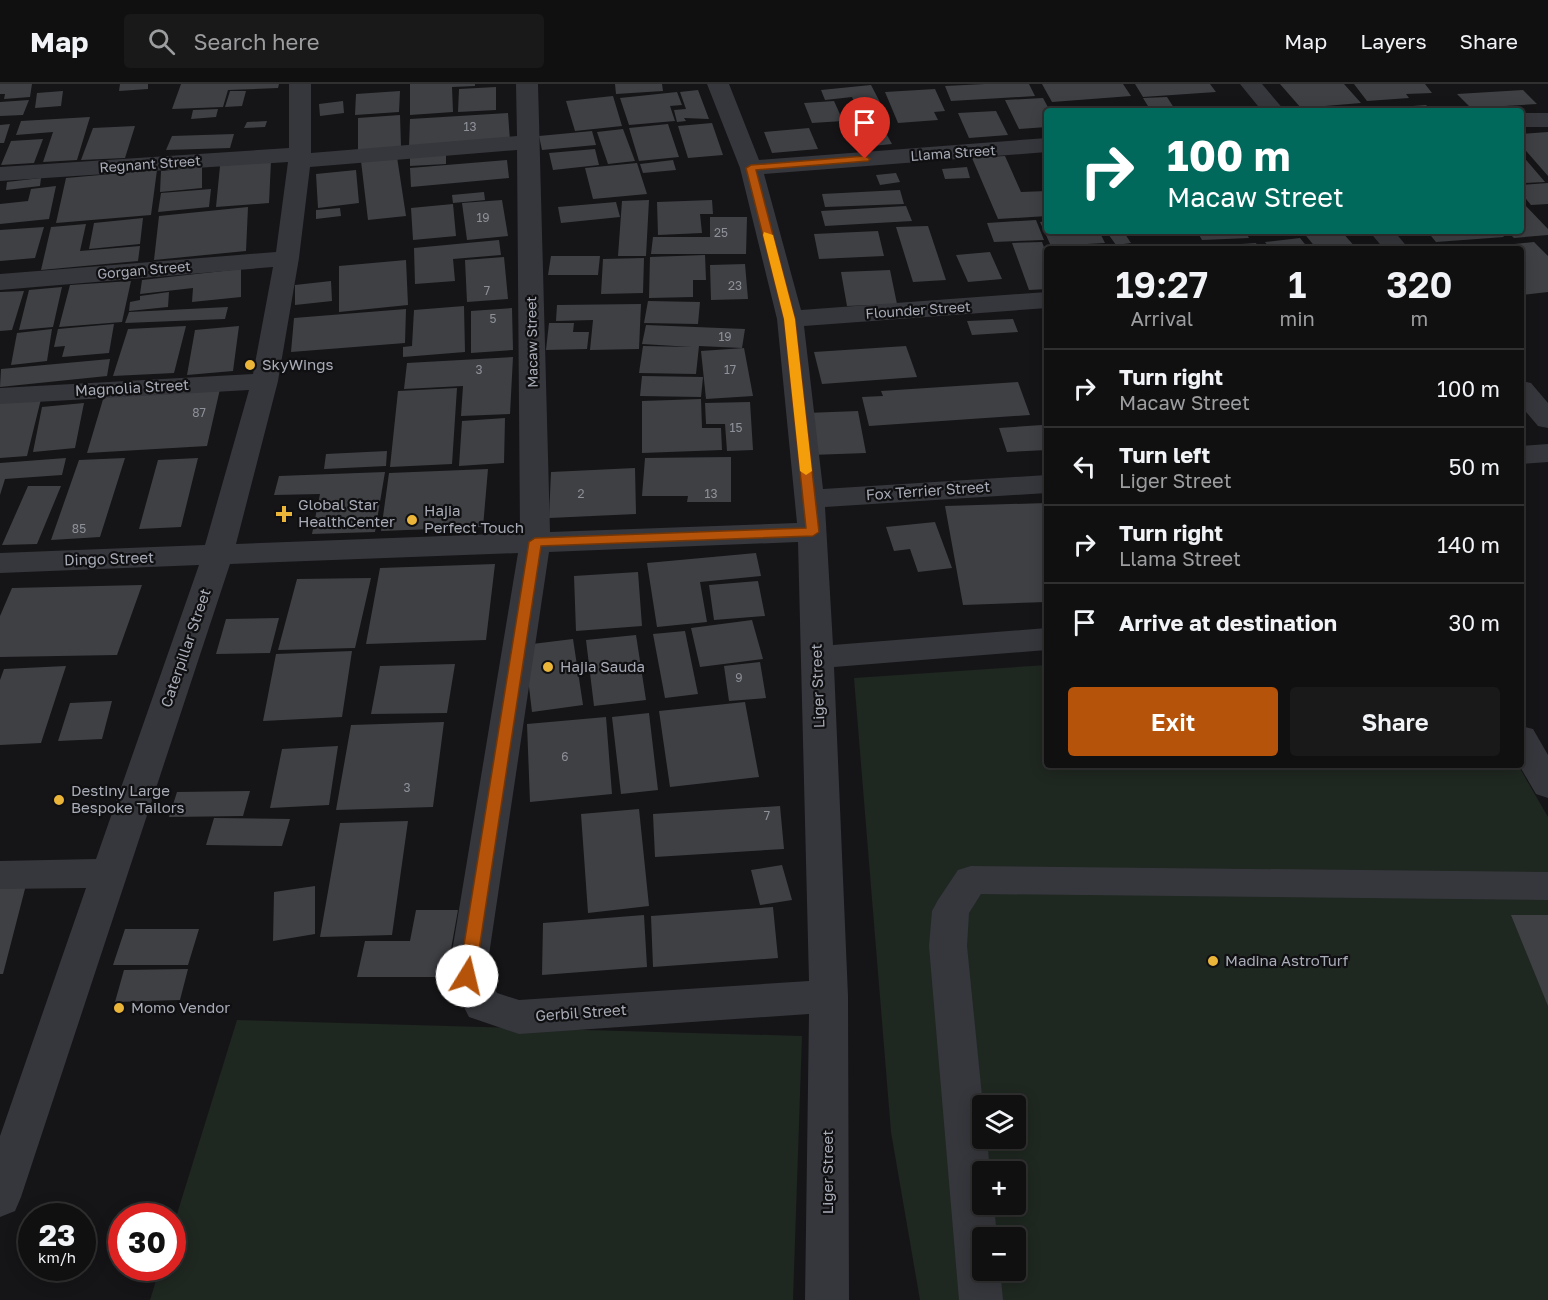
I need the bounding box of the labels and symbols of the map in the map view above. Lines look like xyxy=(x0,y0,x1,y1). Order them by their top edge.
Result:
pin xyxy=(839,97,890,159)
house number: 13 xyxy=(464,119,476,134)
street label: Llama Street xyxy=(910,141,996,164)
street label: Regnant Street xyxy=(99,151,201,176)
house number: 19 xyxy=(476,210,490,225)
house number: 25 xyxy=(714,225,728,240)
street label: Gorgan Street xyxy=(97,257,191,282)
house number: 23 xyxy=(728,278,742,293)
house number: 7 xyxy=(484,283,490,298)
street label: Macaw Street xyxy=(522,296,541,388)
street label: Flounder Street xyxy=(865,297,971,322)
house number: 5 xyxy=(490,311,497,326)
house number: 19 xyxy=(718,329,732,344)
place label: SkyWings xyxy=(262,355,333,373)
marker: SkyWings xyxy=(243,358,257,372)
house number: 3 xyxy=(475,362,483,377)
house number: 17 xyxy=(724,362,736,377)
street label: Magnolia Street xyxy=(74,375,189,399)
house number: 87 xyxy=(192,405,206,420)
house number: 15 xyxy=(730,420,742,435)
street label: Fox Terrier Street xyxy=(865,477,991,503)
house number: 2 xyxy=(578,486,585,501)
house number: 13 xyxy=(705,486,717,501)
place label: Global Star HealthCenter xyxy=(298,495,395,530)
place label: Hajia Perfect Touch xyxy=(424,501,524,536)
marker: Global Star HealthCenter xyxy=(275,505,293,523)
marker: Hajia Perfect Touch xyxy=(405,513,419,527)
house number: 85 xyxy=(72,521,86,536)
street label: Dingo Street xyxy=(64,547,154,569)
street label: Caterpillar Street xyxy=(156,586,214,709)
street label: Liger Street xyxy=(807,643,827,729)
place label: Hajia Sauda xyxy=(560,657,645,675)
marker: Hajia Sauda xyxy=(541,660,555,674)
house number: 9 xyxy=(735,670,743,685)
house number: 6 xyxy=(561,749,569,764)
house number: 3 xyxy=(403,780,411,795)
place label: Destiny Large Bespoke Tailors xyxy=(71,781,184,816)
marker: Destiny Large Bespoke Tailors xyxy=(52,793,66,807)
house number: 7 xyxy=(764,808,770,823)
position arrow xyxy=(435,944,499,1008)
place label: Madina AstroTurf xyxy=(1225,951,1349,969)
marker: Madina AstroTurf xyxy=(1206,954,1220,968)
place label: Momo Vendor xyxy=(131,998,230,1016)
street label: Gerbil Street xyxy=(535,1000,627,1024)
marker: Momo Vendor xyxy=(112,1001,126,1015)
street label: Liger Street xyxy=(818,1130,836,1214)
speed limit sign: 30 xyxy=(108,1203,186,1281)

